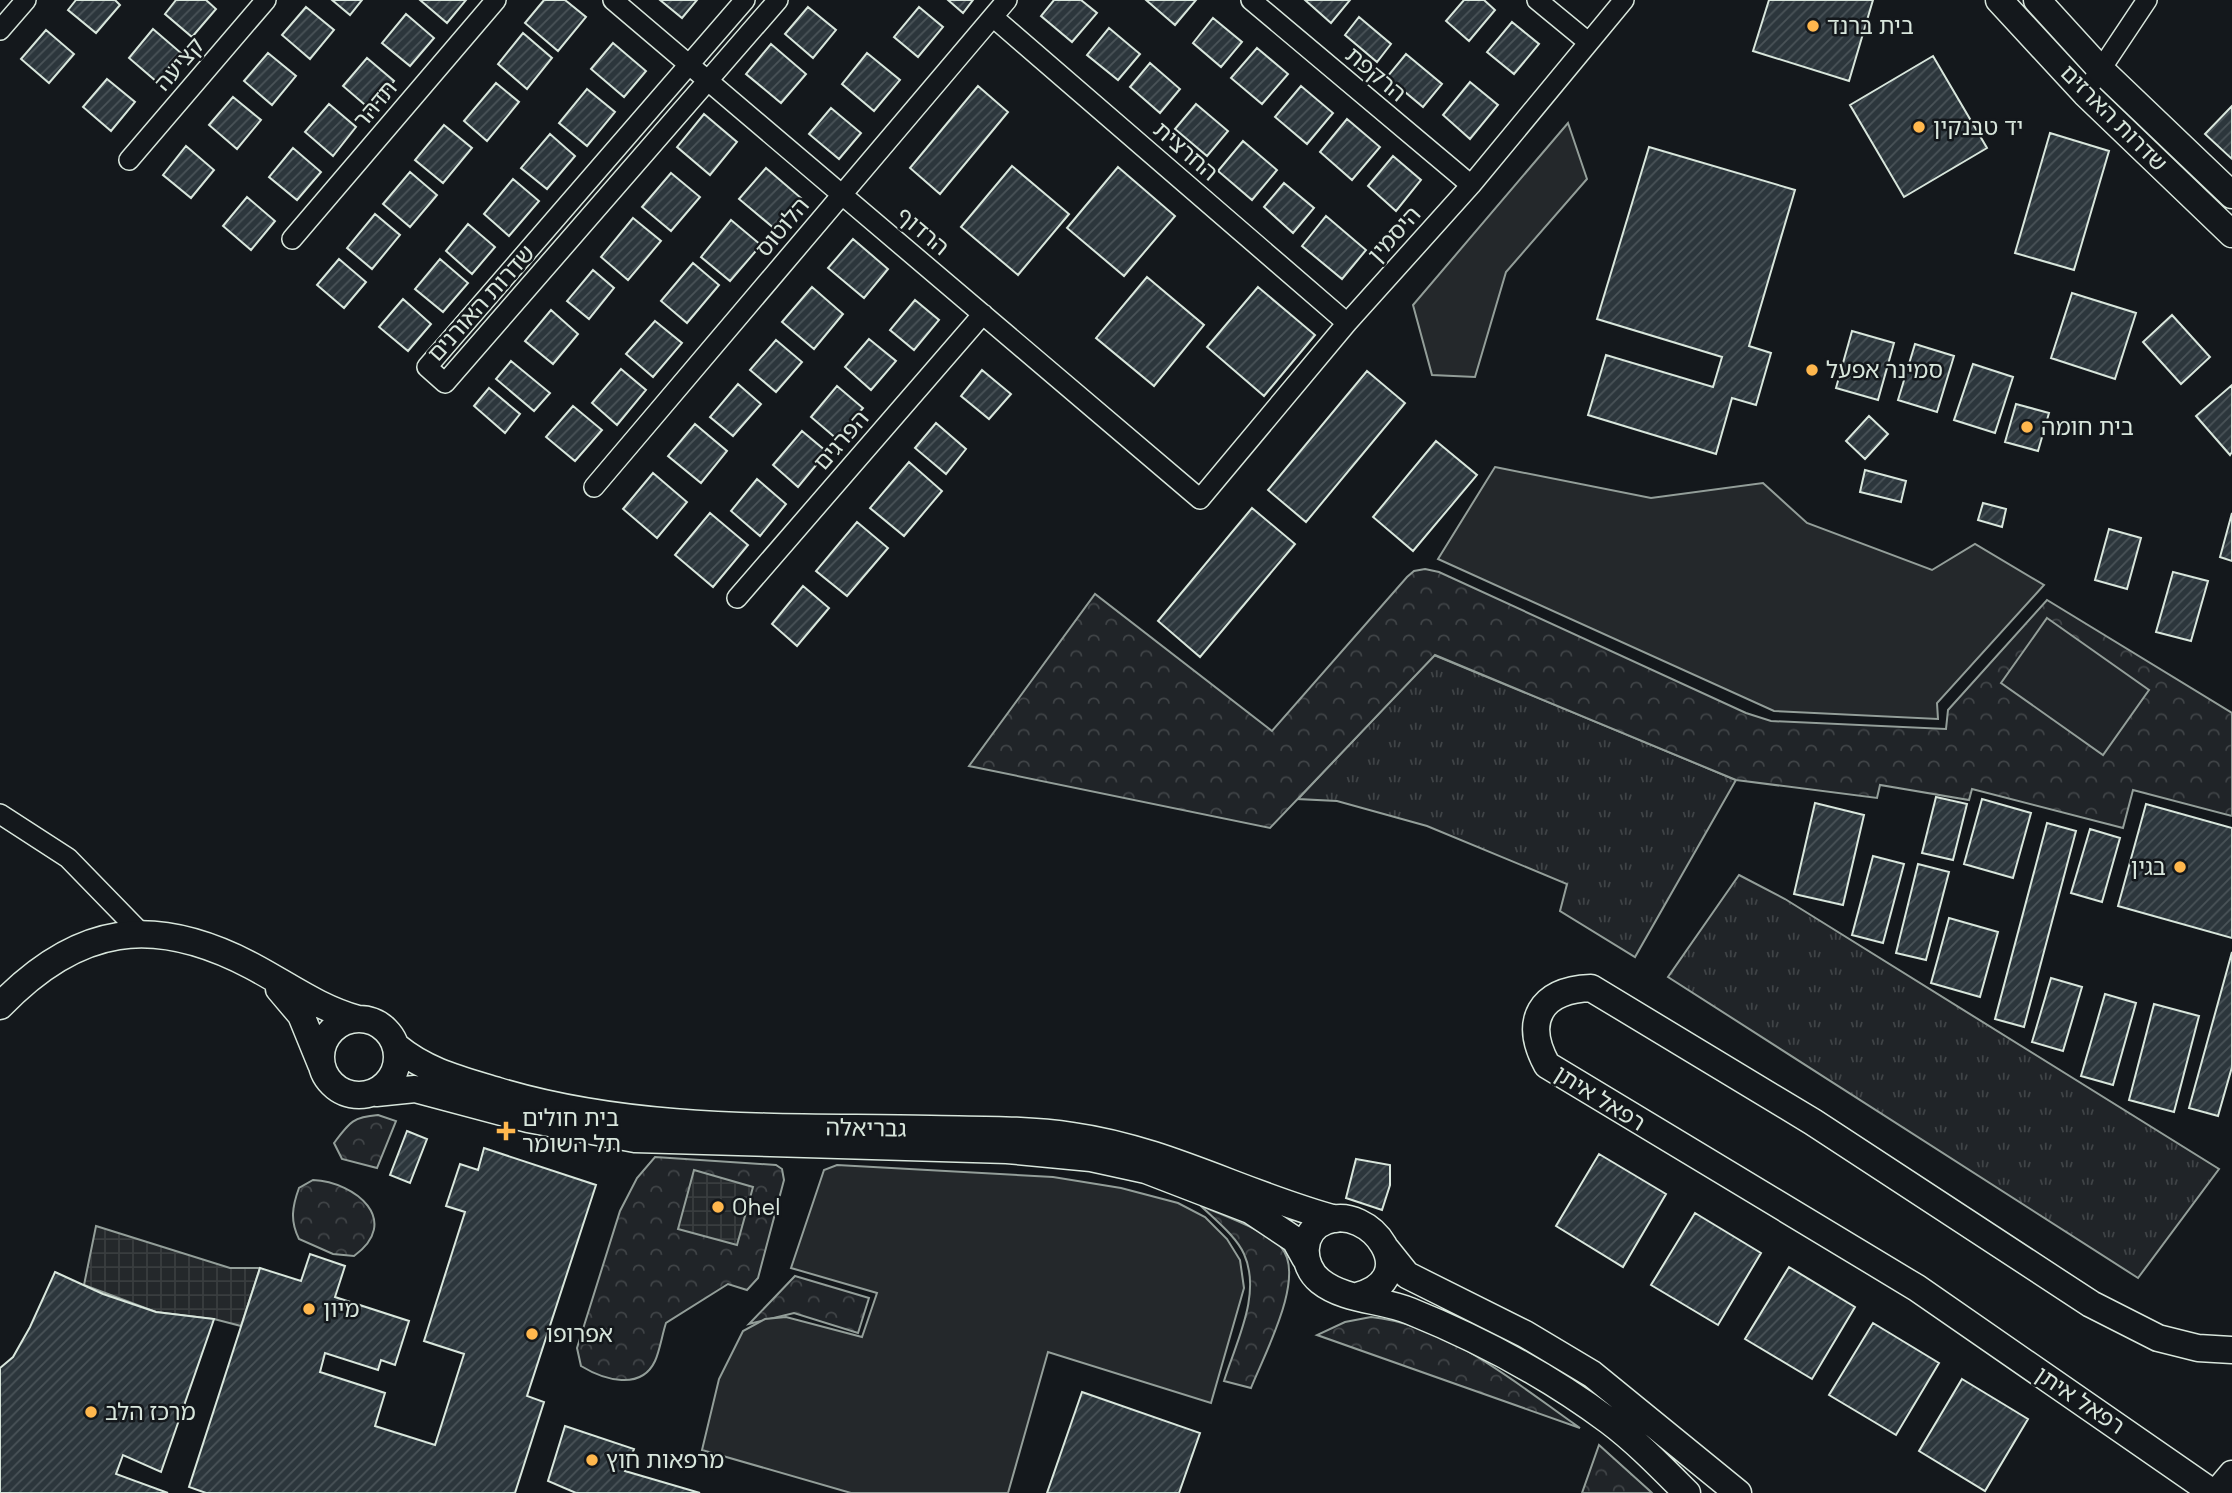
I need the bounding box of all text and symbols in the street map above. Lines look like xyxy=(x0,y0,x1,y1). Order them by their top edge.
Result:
place label: בית ברנד xyxy=(1827,11,1914,41)
marker: בית ברנד xyxy=(1805,18,1821,34)
street label: קציעה xyxy=(147,31,211,97)
street label: הרקפת xyxy=(1339,40,1413,108)
street label: שדרות הארזים xyxy=(2054,58,2174,178)
street label: תדהר xyxy=(346,74,404,134)
place label: יד טבנקין xyxy=(1933,112,2023,142)
street label: החרצית xyxy=(1147,115,1225,187)
marker: יד טבנקין xyxy=(1911,119,1927,135)
street label: הלוטוס xyxy=(748,191,816,263)
street label: הרדוף xyxy=(890,200,956,262)
street label: היסמין xyxy=(1361,200,1427,268)
street label: שדרות האורנים xyxy=(421,238,541,368)
place label: סמינר אפעל xyxy=(1826,355,1943,385)
marker: סמינר אפעל xyxy=(1804,362,1820,378)
street label: הפרגים xyxy=(807,404,875,476)
place label: בית חומה xyxy=(2041,412,2134,442)
marker: בית חומה xyxy=(2019,419,2035,435)
place label: בגין xyxy=(2131,852,2166,882)
marker: בגין xyxy=(2172,859,2188,875)
street label: רפאל איתן xyxy=(1549,1058,1651,1138)
place label: בית חולים תל השומר xyxy=(522,1103,621,1159)
street label: גבריאלה xyxy=(825,1112,907,1144)
marker: בית חולים תל השומר xyxy=(496,1121,516,1141)
place label: Ohel xyxy=(732,1192,781,1222)
marker: Ohel xyxy=(710,1199,726,1215)
place label: מיון xyxy=(323,1294,359,1324)
marker: מיון xyxy=(301,1301,317,1317)
place label: אפרופו xyxy=(546,1319,613,1349)
marker: אפרופו xyxy=(524,1326,540,1342)
street label: רפאל איתן xyxy=(2029,1359,2131,1441)
place label: מרכז הלב xyxy=(105,1397,196,1427)
marker: מרכז הלב xyxy=(83,1404,99,1420)
place label: מרפאות חוץ xyxy=(606,1445,724,1475)
marker: מרפאות חוץ xyxy=(584,1452,600,1468)

